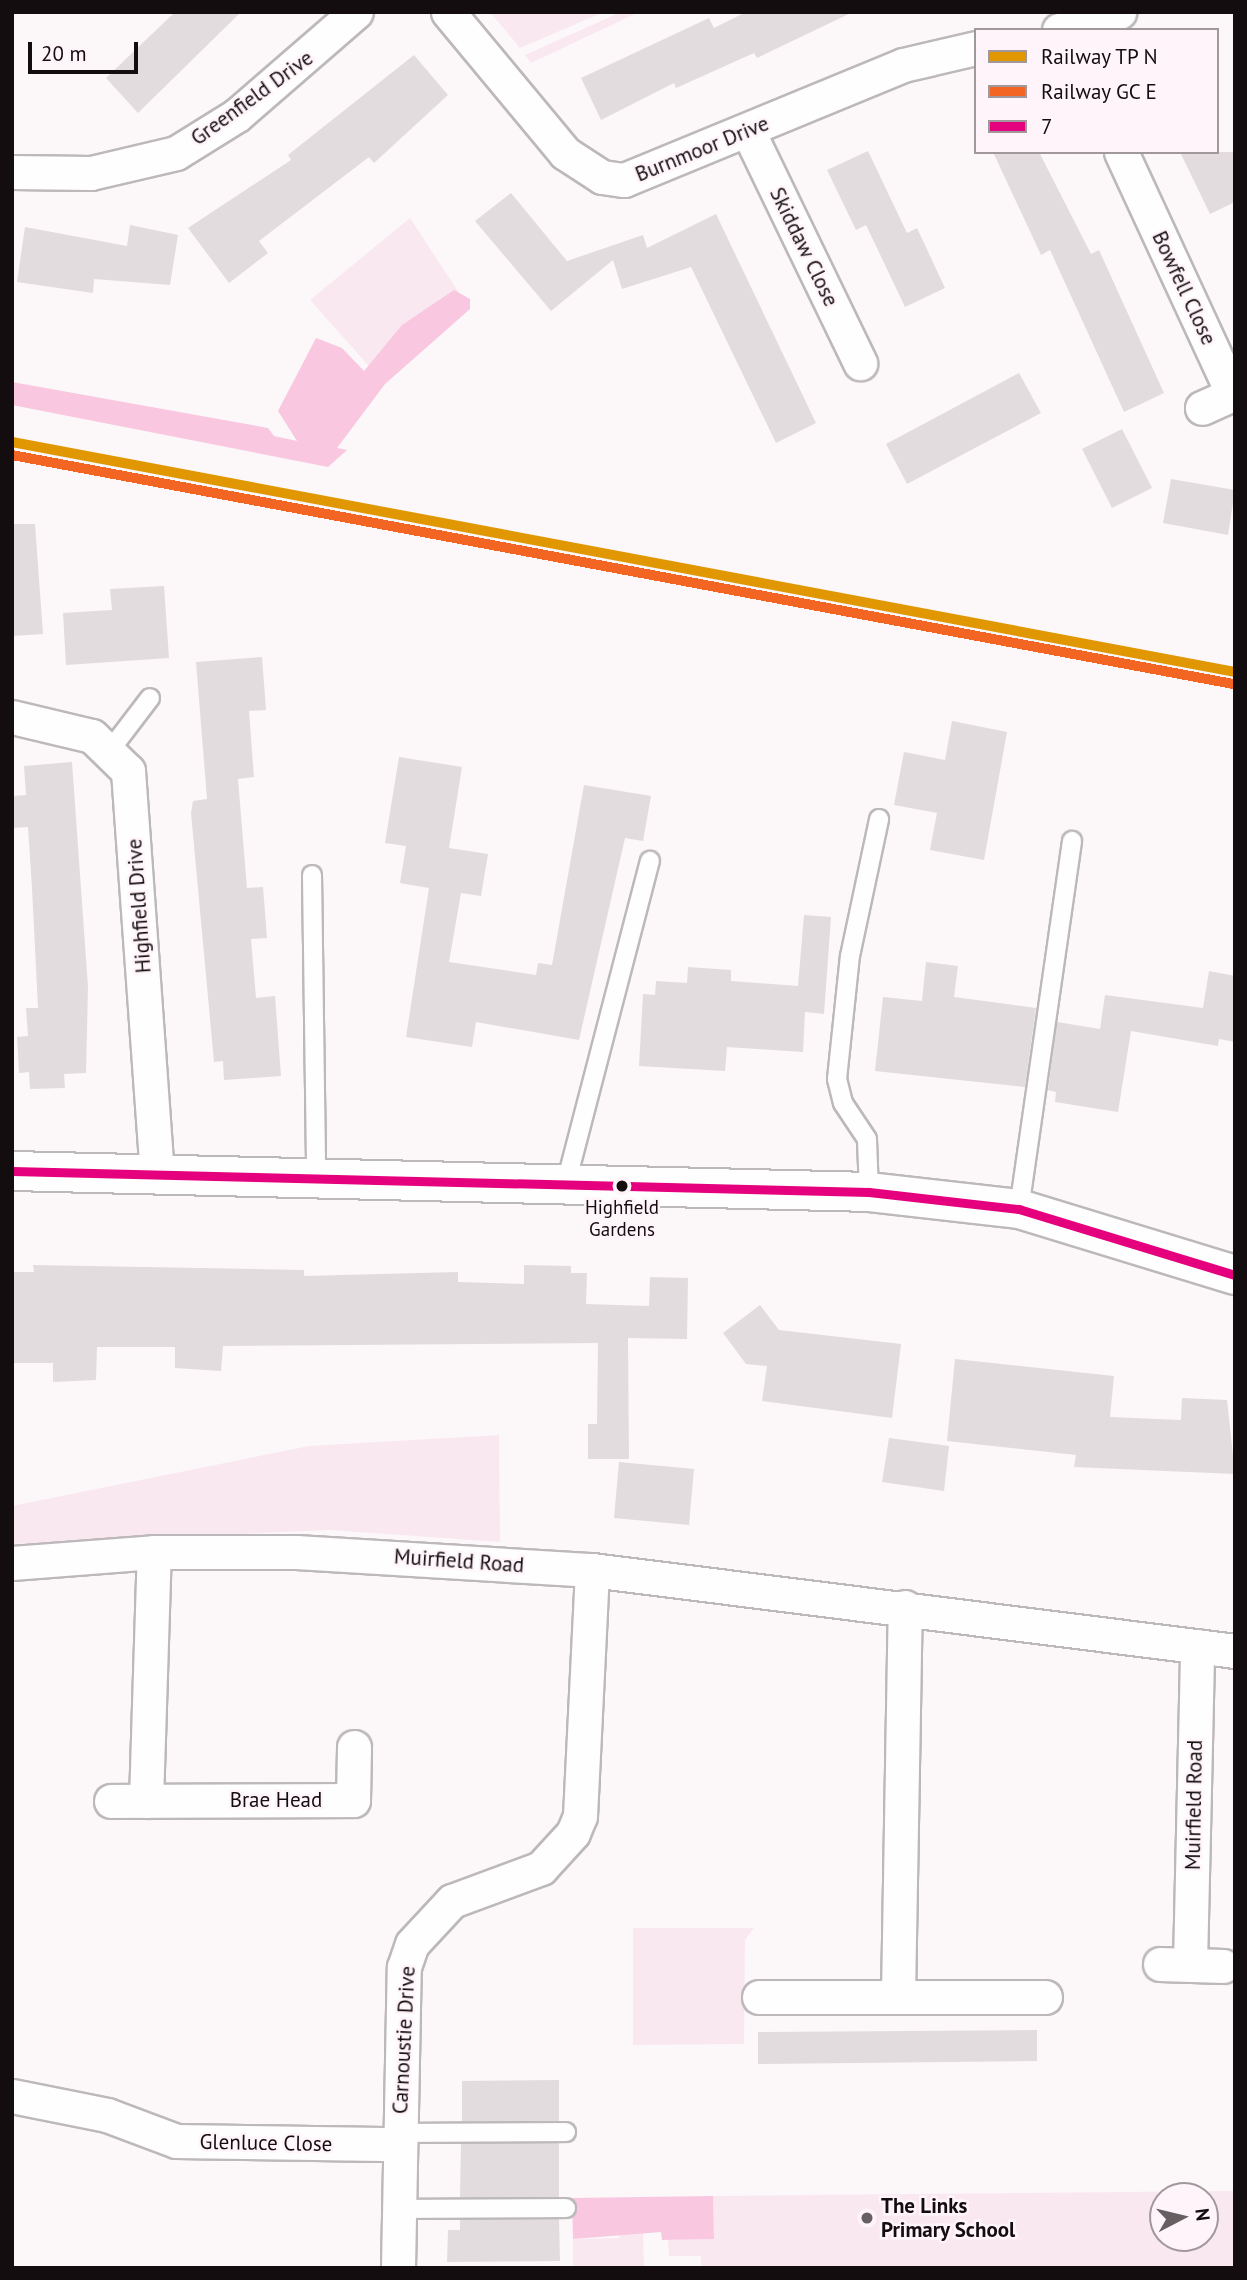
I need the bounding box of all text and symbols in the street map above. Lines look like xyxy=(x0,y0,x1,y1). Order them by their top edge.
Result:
scale bar xyxy=(32,28,142,72)
legend xyxy=(974,28,1219,154)
text: 20 m xyxy=(41,40,87,67)
text: Railway TP N xyxy=(1041,43,1158,70)
street label: Greenfield Drive xyxy=(186,45,318,151)
text: Railway GC E xyxy=(1041,78,1157,105)
street label: Burnmoor Drive xyxy=(632,111,772,187)
text: 7 xyxy=(1041,113,1052,140)
street label: Skiddaw Close xyxy=(764,183,844,311)
street label: Bowfell Close xyxy=(1147,227,1221,349)
street label: Highfield Drive xyxy=(122,838,156,974)
marker: Highfield Gardens xyxy=(615,1179,629,1193)
place label: Highfield Gardens xyxy=(585,1197,659,1241)
street label: Muirfield Road xyxy=(393,1544,525,1578)
street label: Muirfield Road xyxy=(1180,1740,1208,1870)
street label: Brae Head xyxy=(230,1787,322,1813)
street label: Carnoustie Drive xyxy=(388,1965,420,2115)
street label: Glenluce Close xyxy=(199,2129,333,2157)
north arrow xyxy=(1149,2182,1219,2252)
place label: The Links Primary School xyxy=(881,2193,1016,2243)
text: N xyxy=(1190,2207,1216,2222)
marker: The Links Primary School xyxy=(859,2210,875,2226)

